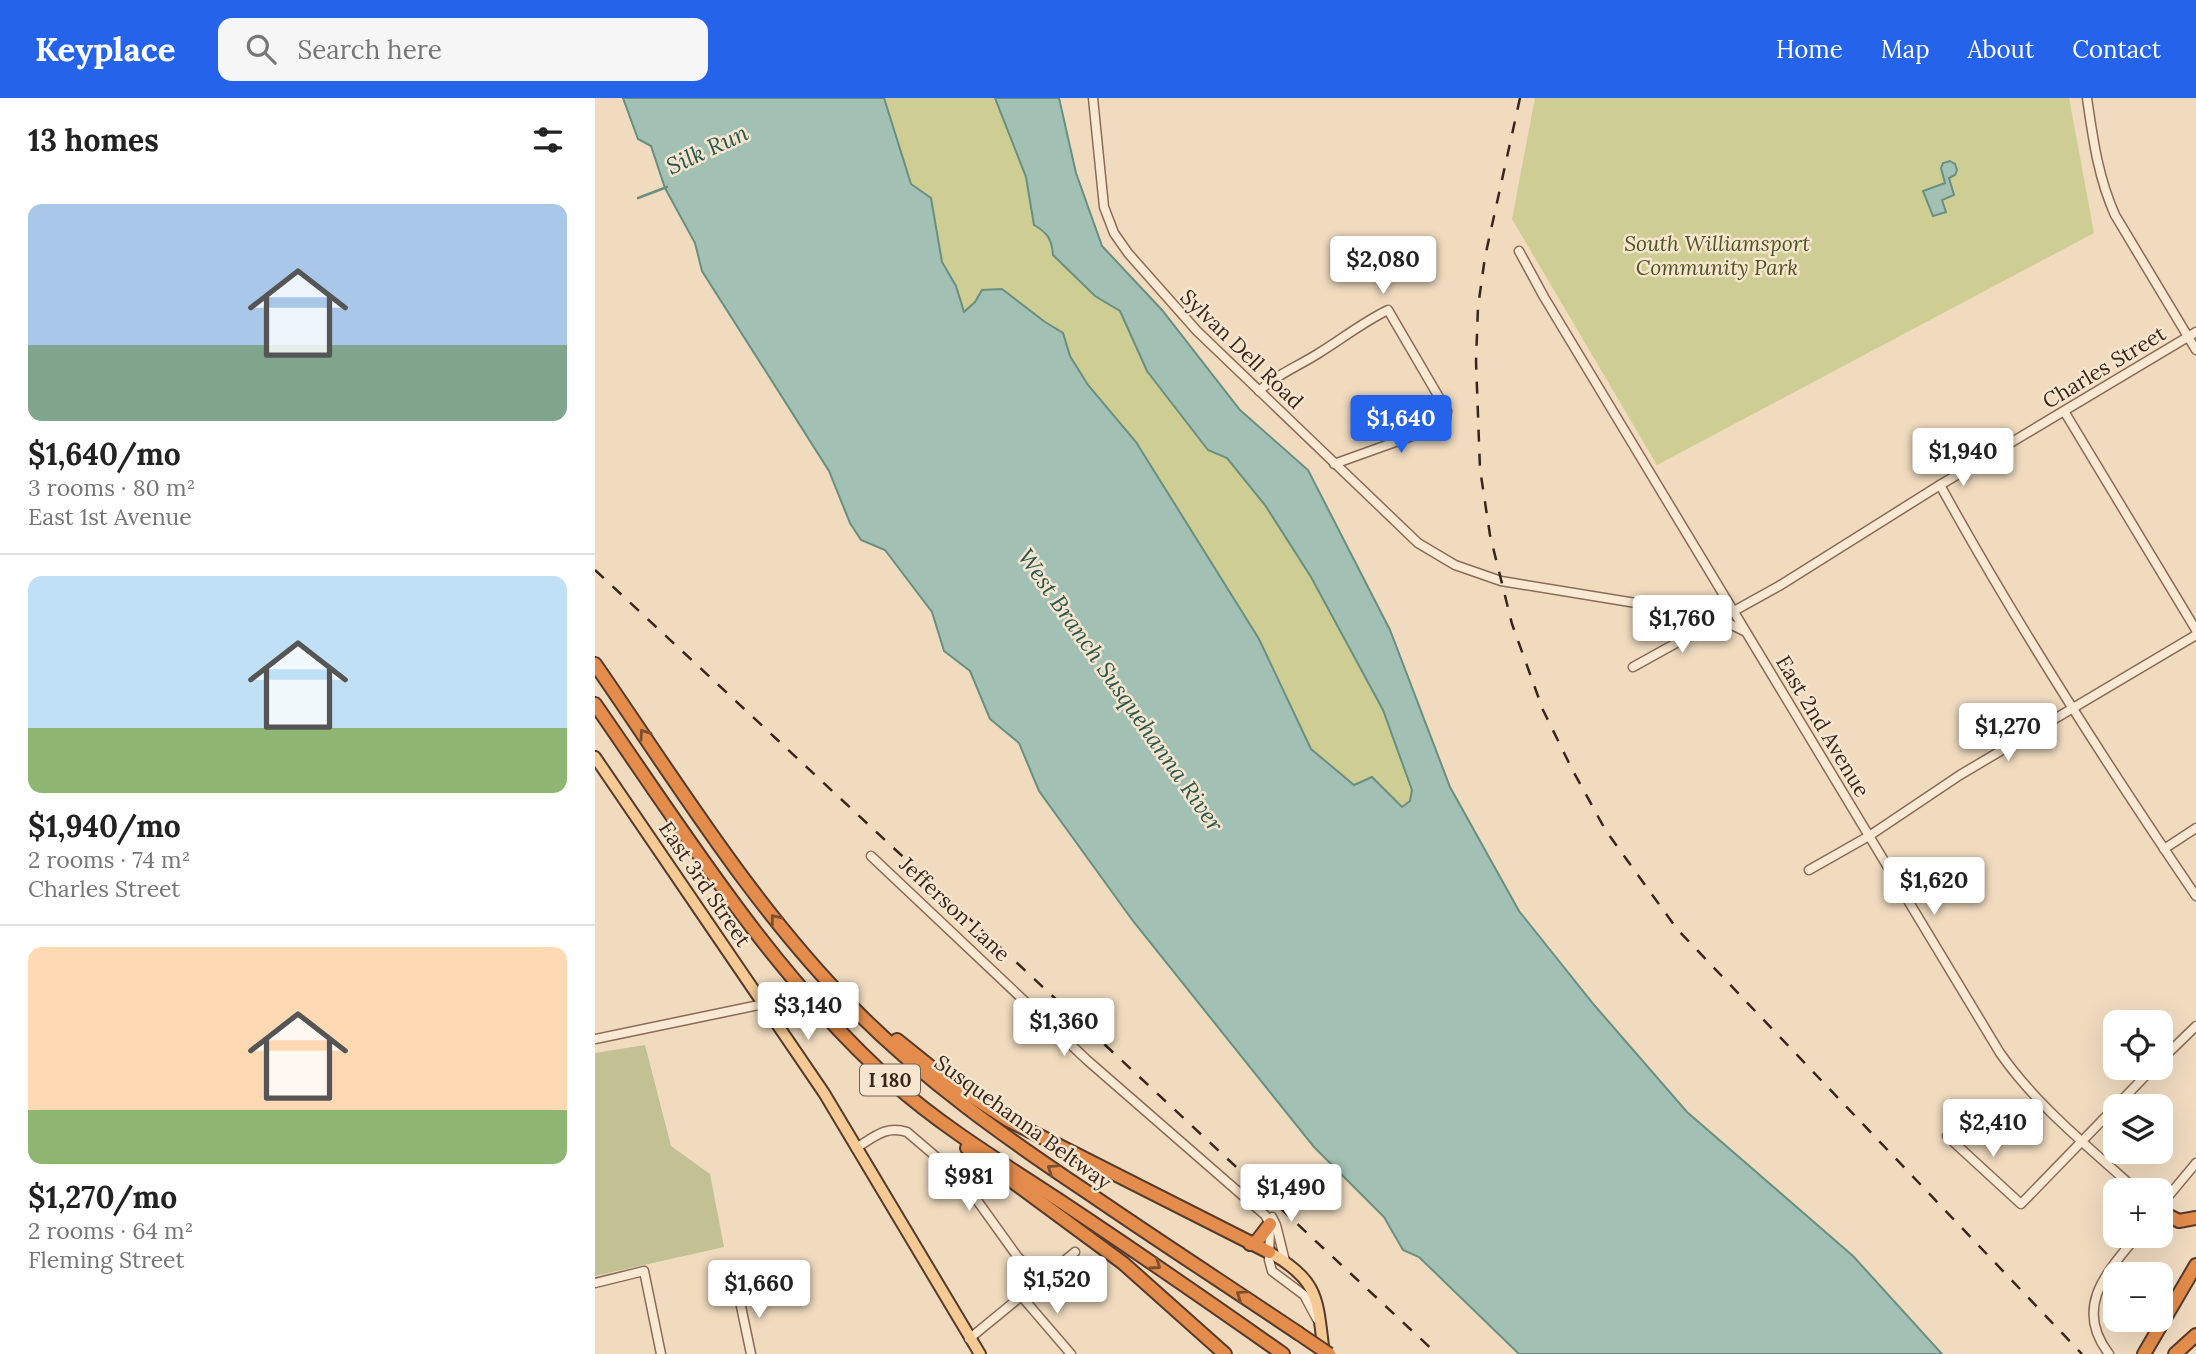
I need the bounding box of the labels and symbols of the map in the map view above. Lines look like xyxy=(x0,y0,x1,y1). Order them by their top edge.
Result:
water label: Silk Run xyxy=(661,117,753,181)
park label: South Williamsport Community Park xyxy=(1624,230,1810,281)
pin: $2,080 xyxy=(1326,236,1440,296)
street label: Sylvan Dell Road xyxy=(1175,284,1309,414)
street label: Charles Street xyxy=(2037,319,2171,414)
pin: $1,640 xyxy=(1344,396,1458,455)
pin: $1,940 xyxy=(1906,428,2020,488)
water label: West Branch Susquehanna River xyxy=(1012,543,1230,838)
pin: $1,760 xyxy=(1625,596,1739,655)
street label: East 2nd Avenue xyxy=(1770,650,1876,802)
pin: $1,270 xyxy=(1951,704,2065,763)
one-way arrow xyxy=(640,729,652,742)
street label: East 3rd Street xyxy=(653,816,757,953)
street label: Jefferson Lane xyxy=(893,850,1016,967)
pin: $1,620 xyxy=(1877,858,1991,917)
one-way arrow xyxy=(771,915,784,927)
pin: $3,140 xyxy=(751,982,865,1042)
pin: $1,360 xyxy=(1007,998,1121,1058)
street label: Susquehanna Beltway xyxy=(929,1049,1117,1195)
road number: I 180 xyxy=(860,1064,920,1096)
pin: $2,410 xyxy=(1936,1100,2050,1159)
pin: $981 xyxy=(928,1154,1010,1213)
pin: $1,490 xyxy=(1234,1164,1348,1224)
one-way arrow xyxy=(1047,1165,1060,1177)
pin: $1,520 xyxy=(1000,1256,1114,1316)
one-way arrow xyxy=(1148,1257,1161,1269)
pin: $1,660 xyxy=(702,1260,816,1320)
one-way arrow xyxy=(1236,1290,1249,1303)

